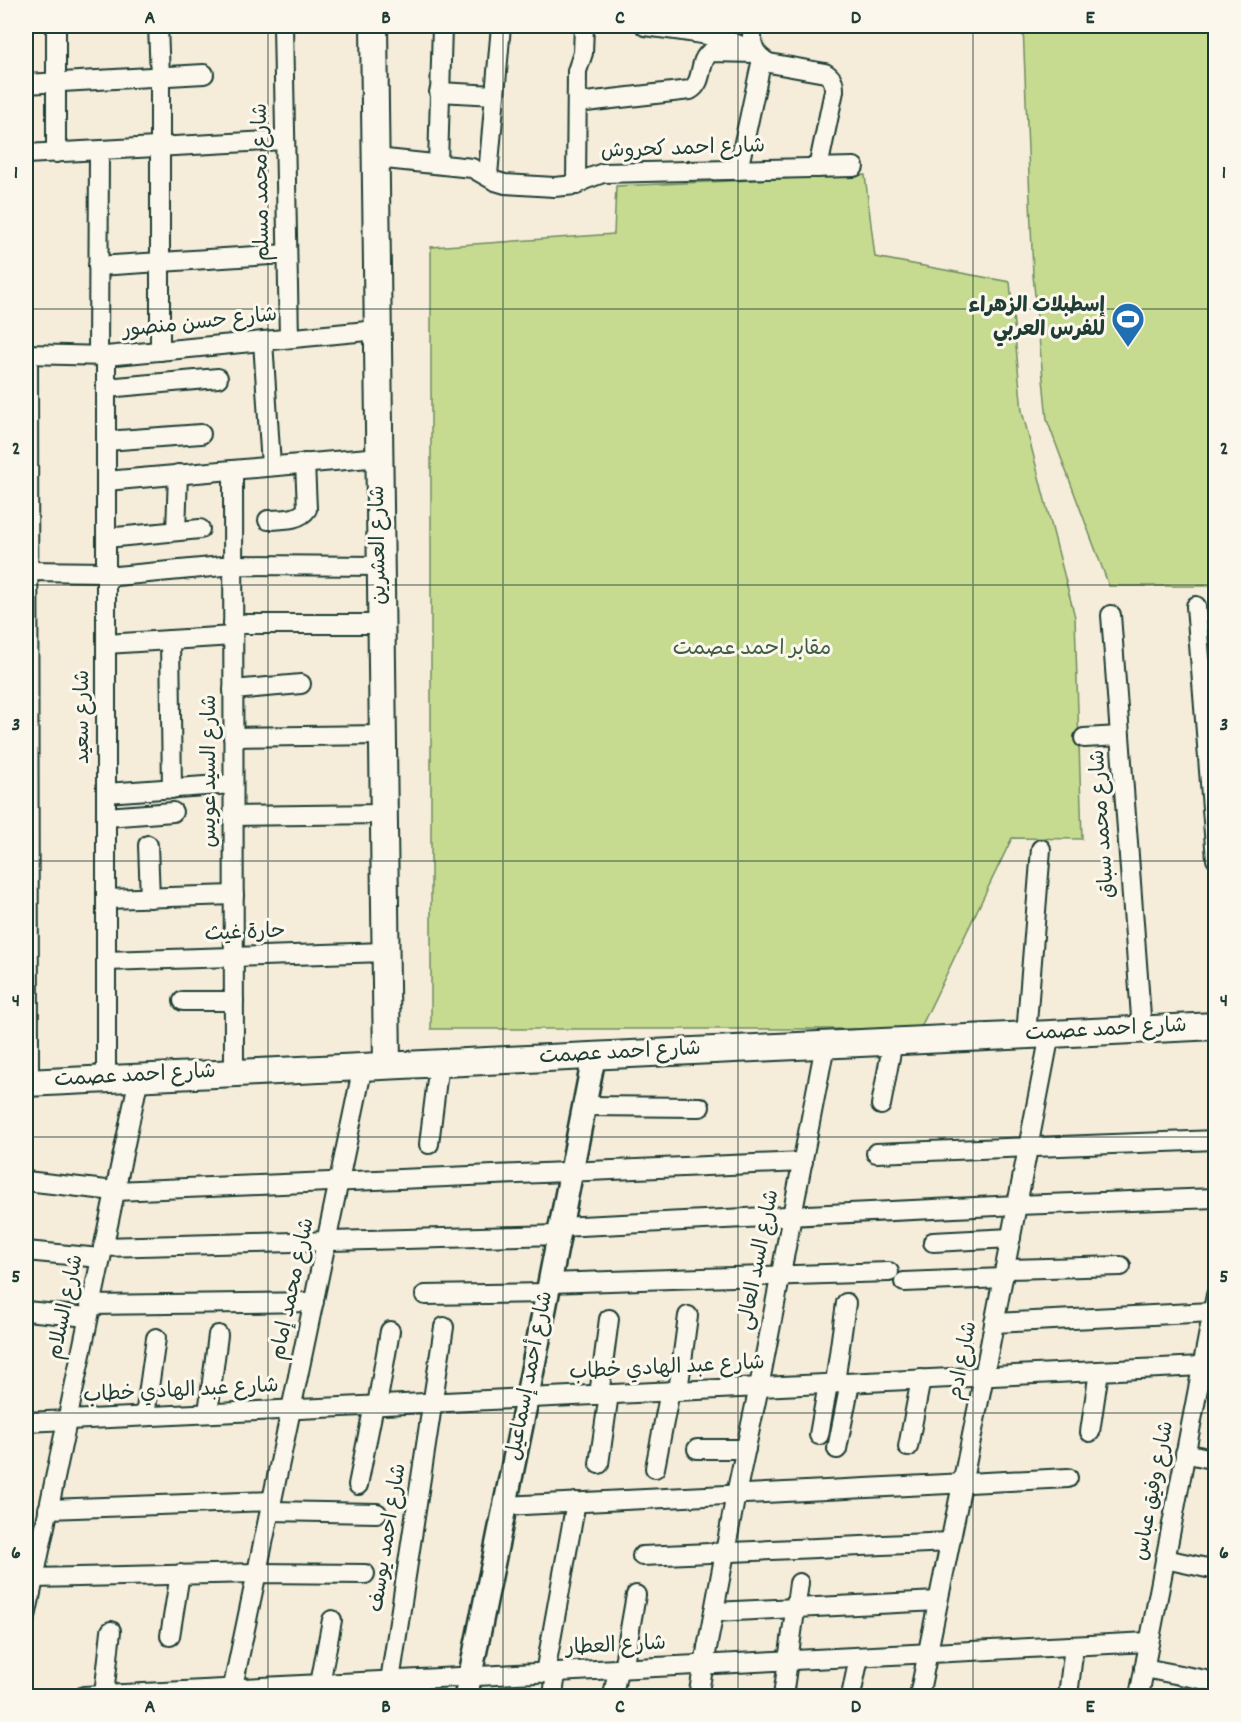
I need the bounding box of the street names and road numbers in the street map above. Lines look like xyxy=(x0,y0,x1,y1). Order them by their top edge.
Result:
street label: شارع محمد مسلم xyxy=(247,103,279,261)
street label: شارع احمد كحروش xyxy=(600,132,766,168)
street label: شارع حسن منصور xyxy=(119,301,279,347)
street label: شارع العشرين xyxy=(364,485,396,605)
street label: شارع سعيد xyxy=(69,670,99,764)
street label: شارع السيد عويس xyxy=(196,695,226,847)
street label: شارع محمد سباق xyxy=(1084,749,1124,899)
street label: حارة غيث xyxy=(204,918,286,950)
street label: شارع احمد عصمت xyxy=(1024,1012,1188,1050)
street label: شارع احمد عصمت xyxy=(538,1035,702,1073)
street label: شارع احمد عصمت xyxy=(53,1058,217,1096)
street label: شارع السد العالى xyxy=(732,1187,788,1333)
street label: شارع محمد إمام xyxy=(264,1215,324,1363)
street label: شارع السلام xyxy=(41,1252,93,1362)
street label: شارع أحمد إسماعيل xyxy=(500,1289,562,1463)
street label: شارع ادم xyxy=(942,1319,986,1403)
street label: شارع عبد الهادي خطاب xyxy=(568,1349,766,1389)
street label: شارع عبد الهادي خطاب xyxy=(82,1372,280,1412)
street label: شارع وفيق عباس xyxy=(1127,1419,1183,1563)
street label: شارع احمد يوسف xyxy=(362,1461,416,1615)
street label: شارع العطار xyxy=(563,1629,667,1665)

